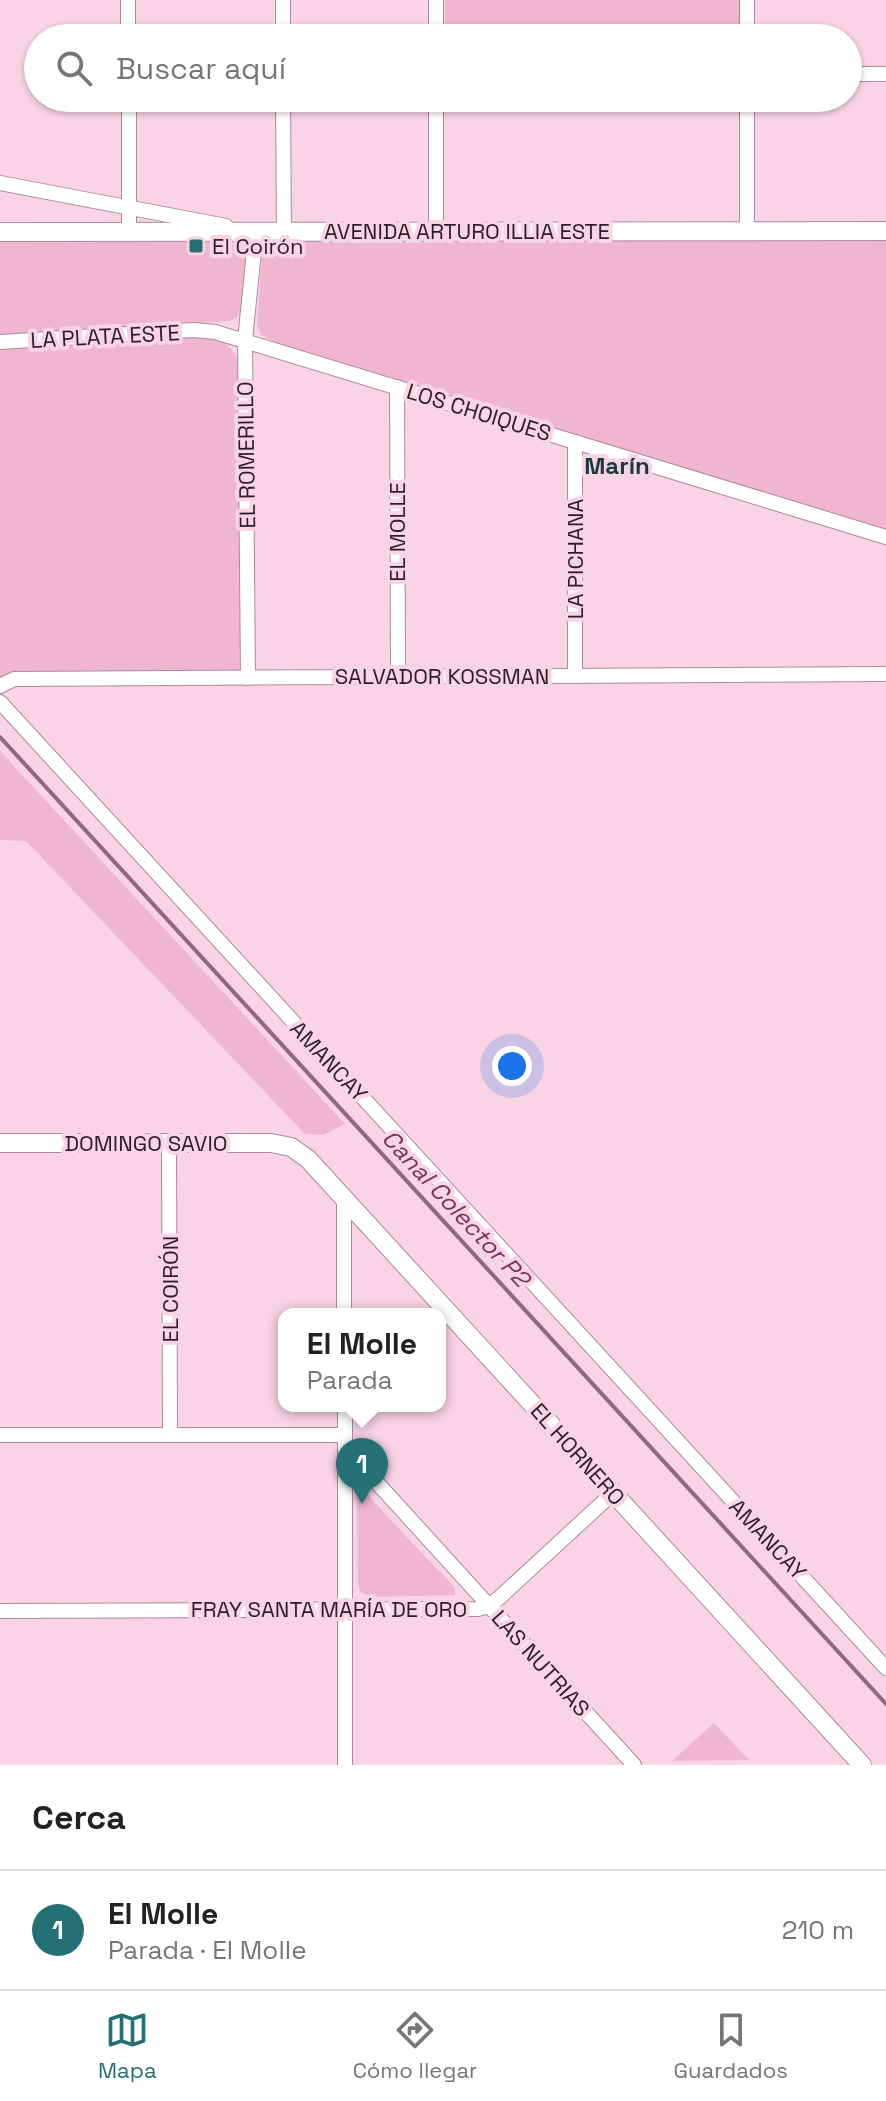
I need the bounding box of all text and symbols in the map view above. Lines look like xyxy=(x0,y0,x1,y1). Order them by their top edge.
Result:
search box xyxy=(24,24,862,112)
icon: search xyxy=(52,46,96,90)
text: Buscar aquí xyxy=(116,49,286,88)
street label: AVENIDA ARTURO ILLIA ESTE xyxy=(324,217,610,245)
place label: El Coirón xyxy=(212,232,304,260)
marker: El Coirón xyxy=(187,237,205,255)
street label: LA PLATA ESTE xyxy=(30,318,180,354)
street label: LOS CHOIQUES xyxy=(404,377,554,447)
street label: EL ROMERILLO xyxy=(231,381,261,529)
district label: Marín xyxy=(584,450,650,481)
street label: EL MOLLE xyxy=(383,482,411,582)
street label: LA PICHANA xyxy=(561,499,589,619)
street label: SALVADOR KOSSMAN xyxy=(335,662,549,690)
street label: AMANCAY xyxy=(284,1015,374,1108)
your location xyxy=(492,1046,532,1086)
water label: Canal Colector P2 xyxy=(375,1123,538,1295)
street label: DOMINGO SAVIO xyxy=(64,1129,228,1157)
street label: EL COIRÓN xyxy=(156,1236,184,1342)
popup xyxy=(278,1308,446,1412)
text: El Molle xyxy=(307,1324,417,1363)
text: Parada xyxy=(307,1363,393,1397)
street label: EL HORNERO xyxy=(525,1397,631,1511)
pin: 1 xyxy=(336,1438,388,1504)
street label: AMANCAY xyxy=(723,1493,813,1586)
street label: FRAY SANTA MARÍA DE ORO xyxy=(191,1595,467,1623)
street label: LAS NUTRIAS xyxy=(486,1604,596,1722)
text: Cerca xyxy=(32,1796,126,1839)
text: El Molle xyxy=(108,1894,218,1933)
text: 1 xyxy=(52,1913,64,1947)
text: 210 m xyxy=(782,1913,854,1947)
text: Parada · El Molle xyxy=(108,1933,307,1967)
tab: Mapa xyxy=(98,2008,157,2084)
tab: Cómo llegar xyxy=(353,2008,477,2084)
tab: Guardados xyxy=(674,2008,788,2084)

